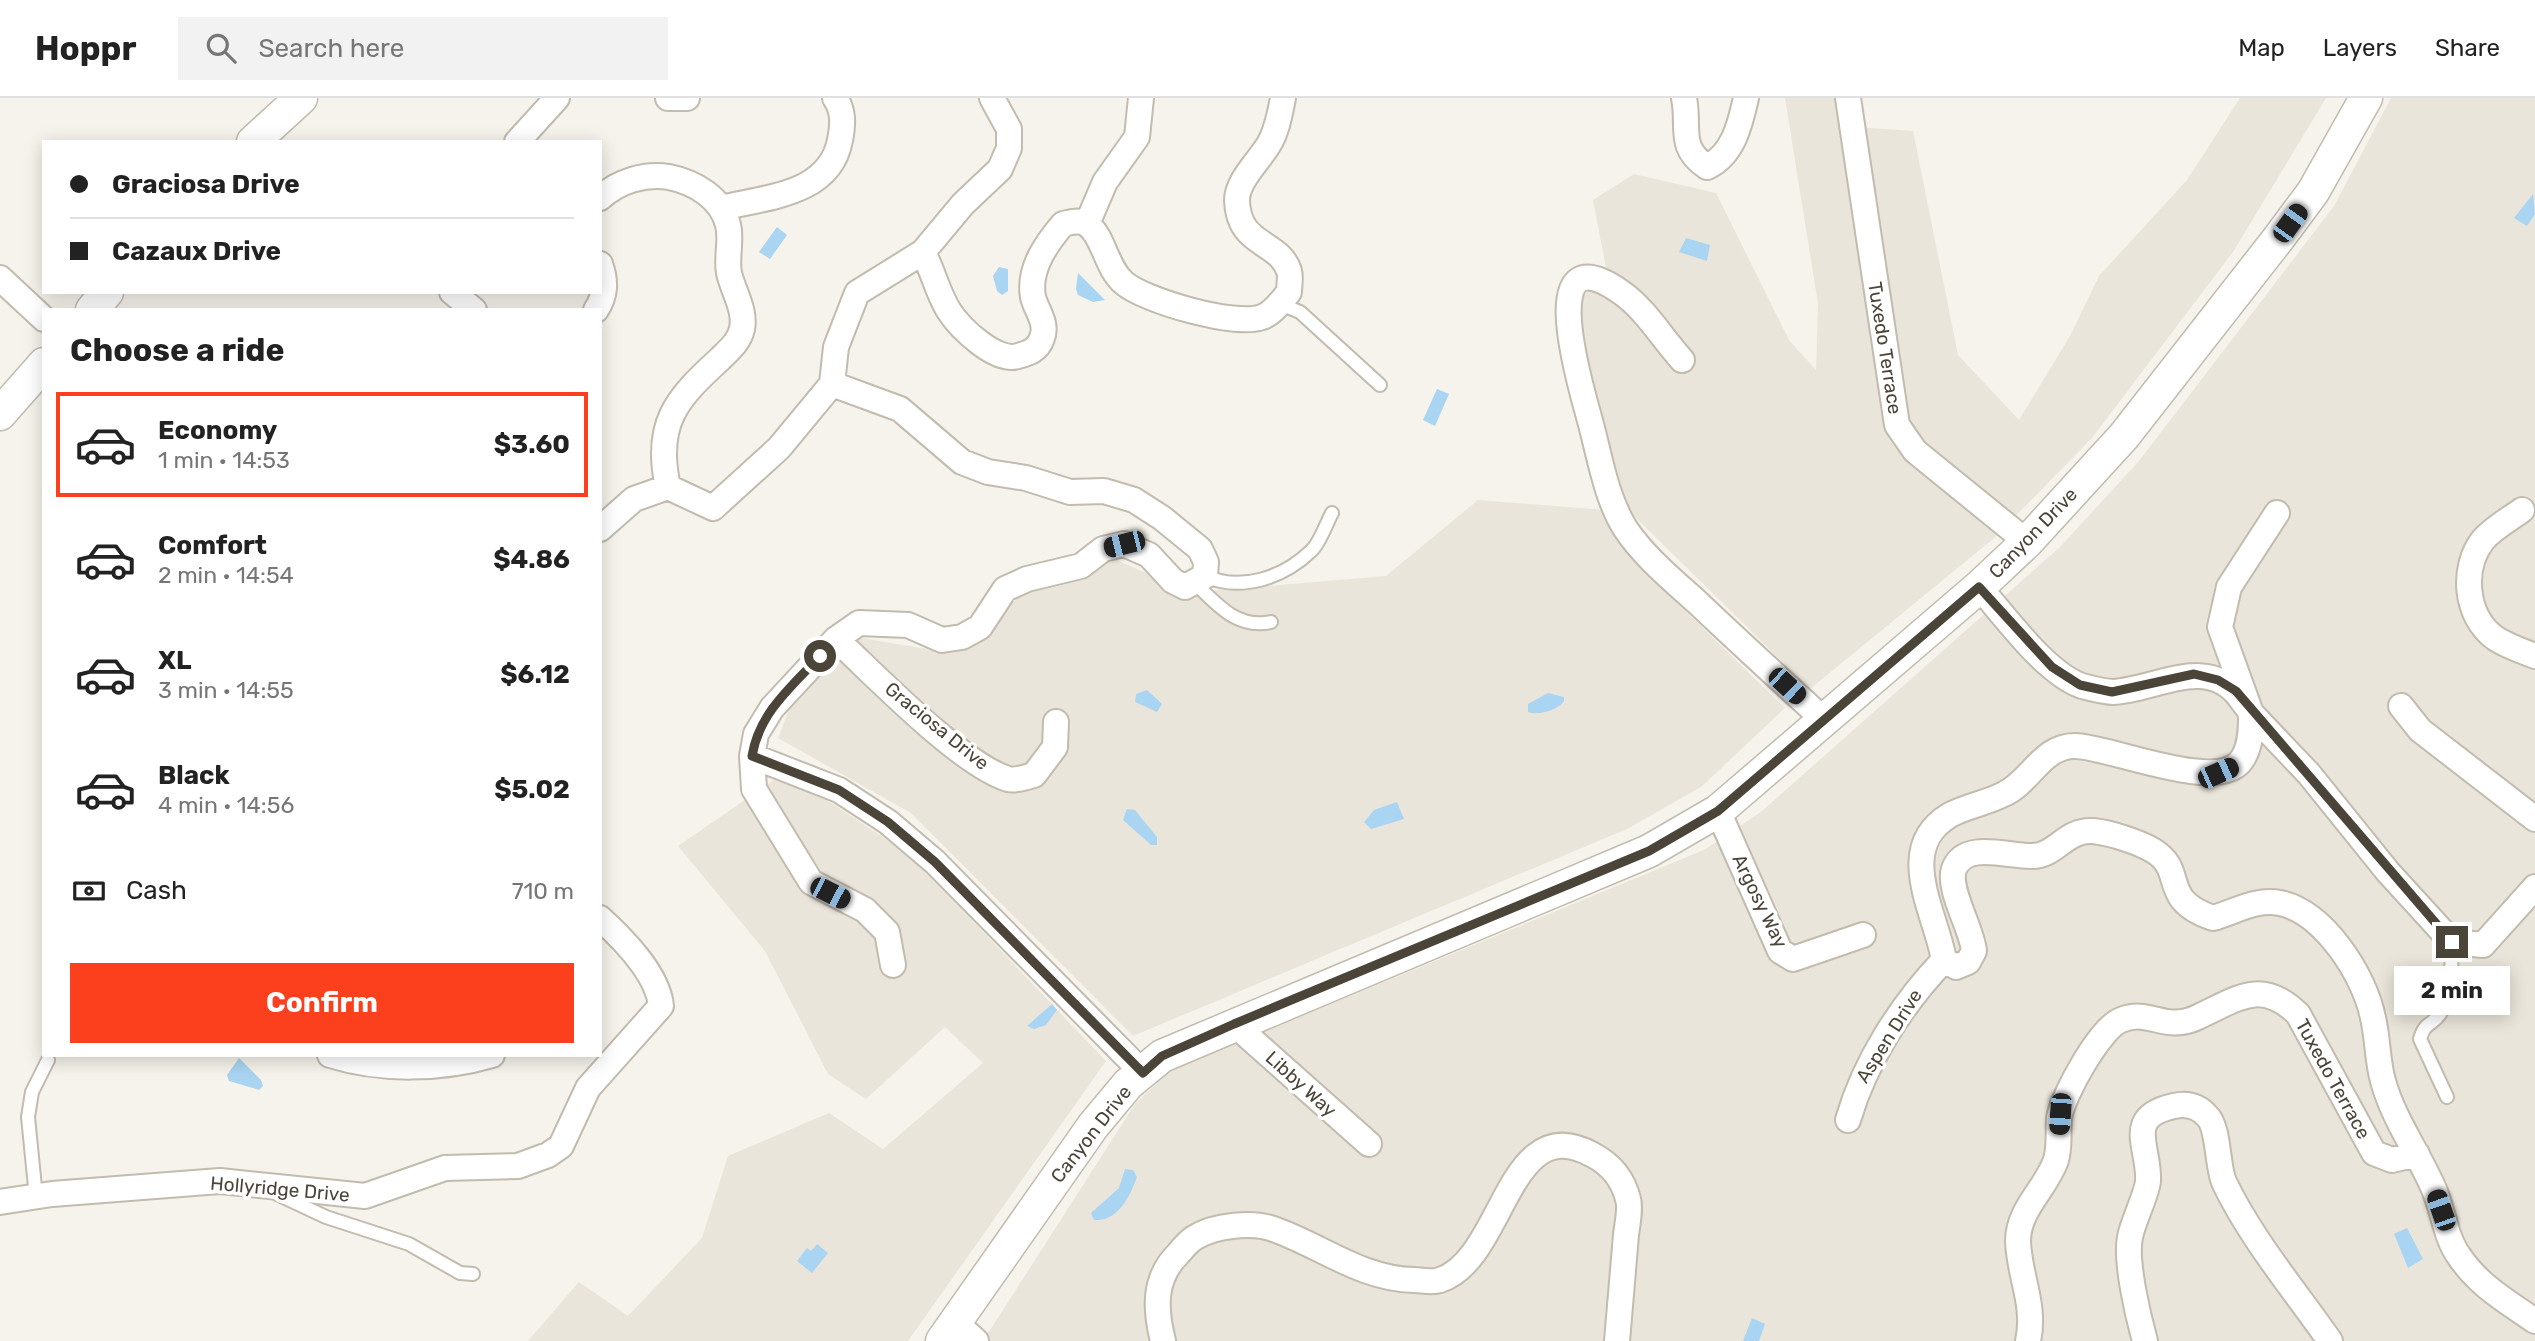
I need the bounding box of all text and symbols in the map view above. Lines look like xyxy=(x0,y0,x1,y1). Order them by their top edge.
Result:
search box xyxy=(178,17,668,80)
text: Hoppr xyxy=(35,29,136,68)
icon: search xyxy=(202,29,240,67)
text: Search here xyxy=(258,33,404,64)
text: Map xyxy=(2238,34,2285,62)
text: Layers xyxy=(2323,34,2397,62)
text: Share xyxy=(2435,34,2500,62)
text: Graciosa Drive xyxy=(112,169,300,200)
car xyxy=(2270,200,2311,246)
text: Cazaux Drive xyxy=(112,236,281,267)
street label: Tuxedo Terrace xyxy=(1863,280,1907,416)
text: Choose a ride xyxy=(70,331,284,369)
icon: car xyxy=(74,413,137,476)
text: Economy xyxy=(158,415,277,446)
text: $3.60 xyxy=(494,429,570,460)
text: 1 min · 14:53 xyxy=(158,446,290,474)
street label: Canyon Drive xyxy=(1984,483,2082,583)
icon: car xyxy=(74,528,137,591)
car xyxy=(1102,529,1147,559)
text: Comfort xyxy=(158,530,267,561)
text: $4.86 xyxy=(493,544,570,575)
text: 2 min · 14:54 xyxy=(158,561,294,589)
route start xyxy=(804,640,836,672)
icon: car xyxy=(74,643,137,706)
text: XL xyxy=(158,645,191,676)
text: $6.12 xyxy=(500,659,570,690)
car xyxy=(1765,664,1810,708)
text: 3 min · 14:55 xyxy=(158,676,294,704)
street label: Graciosa Drive xyxy=(880,677,994,775)
car xyxy=(2195,755,2242,791)
icon: car xyxy=(74,758,137,821)
text: Black xyxy=(158,760,230,791)
text: $5.02 xyxy=(494,774,570,805)
text: 4 min · 14:56 xyxy=(158,791,294,819)
street label: Argosy Way xyxy=(1727,850,1793,952)
icon: cash xyxy=(70,872,108,910)
car xyxy=(807,874,854,912)
text: Cash xyxy=(126,875,187,906)
text: 710 m xyxy=(512,877,574,905)
route end xyxy=(2436,926,2468,958)
button: Confirm xyxy=(70,963,574,1043)
callout: 2 min xyxy=(2394,966,2510,1015)
text: 2 min xyxy=(2421,976,2483,1004)
street label: Aspen Drive xyxy=(1851,985,1927,1087)
street label: Tuxedo Terrace xyxy=(2291,1015,2375,1143)
street label: Libby Way xyxy=(1261,1046,1341,1122)
street label: Canyon Drive xyxy=(1046,1081,1136,1187)
car xyxy=(2049,1092,2072,1136)
street label: Hollyridge Drive xyxy=(209,1171,351,1207)
car xyxy=(2425,1187,2458,1233)

